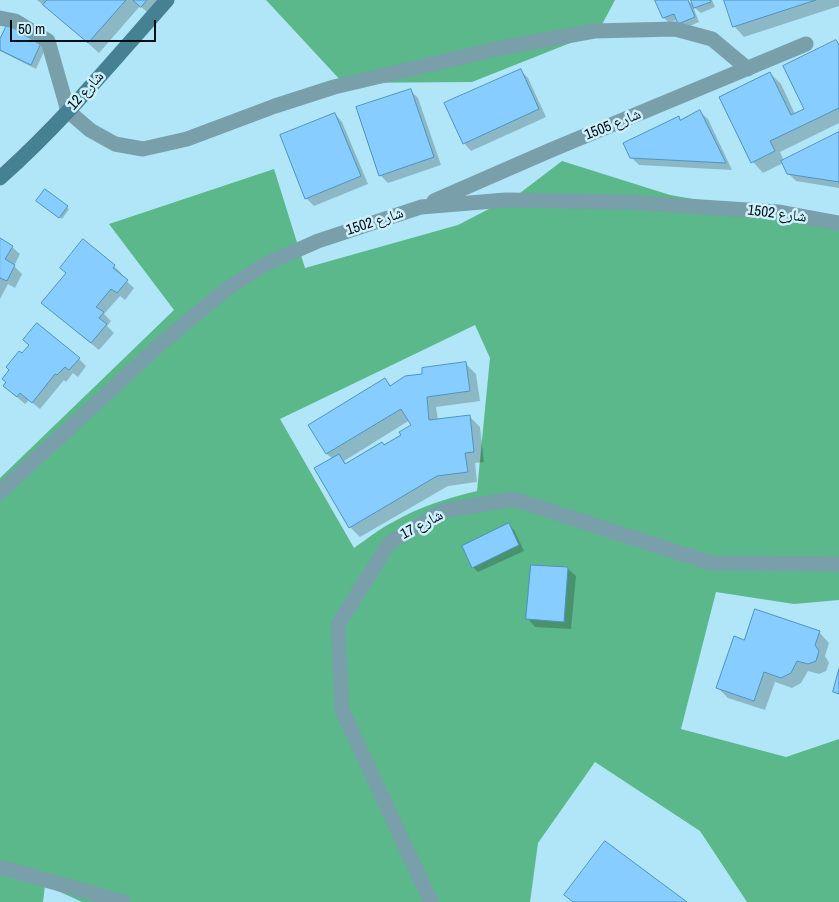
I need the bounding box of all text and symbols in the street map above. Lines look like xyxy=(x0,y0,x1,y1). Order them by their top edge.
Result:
scale bar xyxy=(12,10,159,42)
text: 50 m xyxy=(18,18,45,39)
street label: شارع 12 xyxy=(64,68,108,114)
street label: شارع 1505 xyxy=(582,106,644,144)
street label: شارع 1502 xyxy=(746,201,808,227)
street label: شارع 1502 xyxy=(344,204,406,240)
street label: شارع 17 xyxy=(398,506,446,544)

